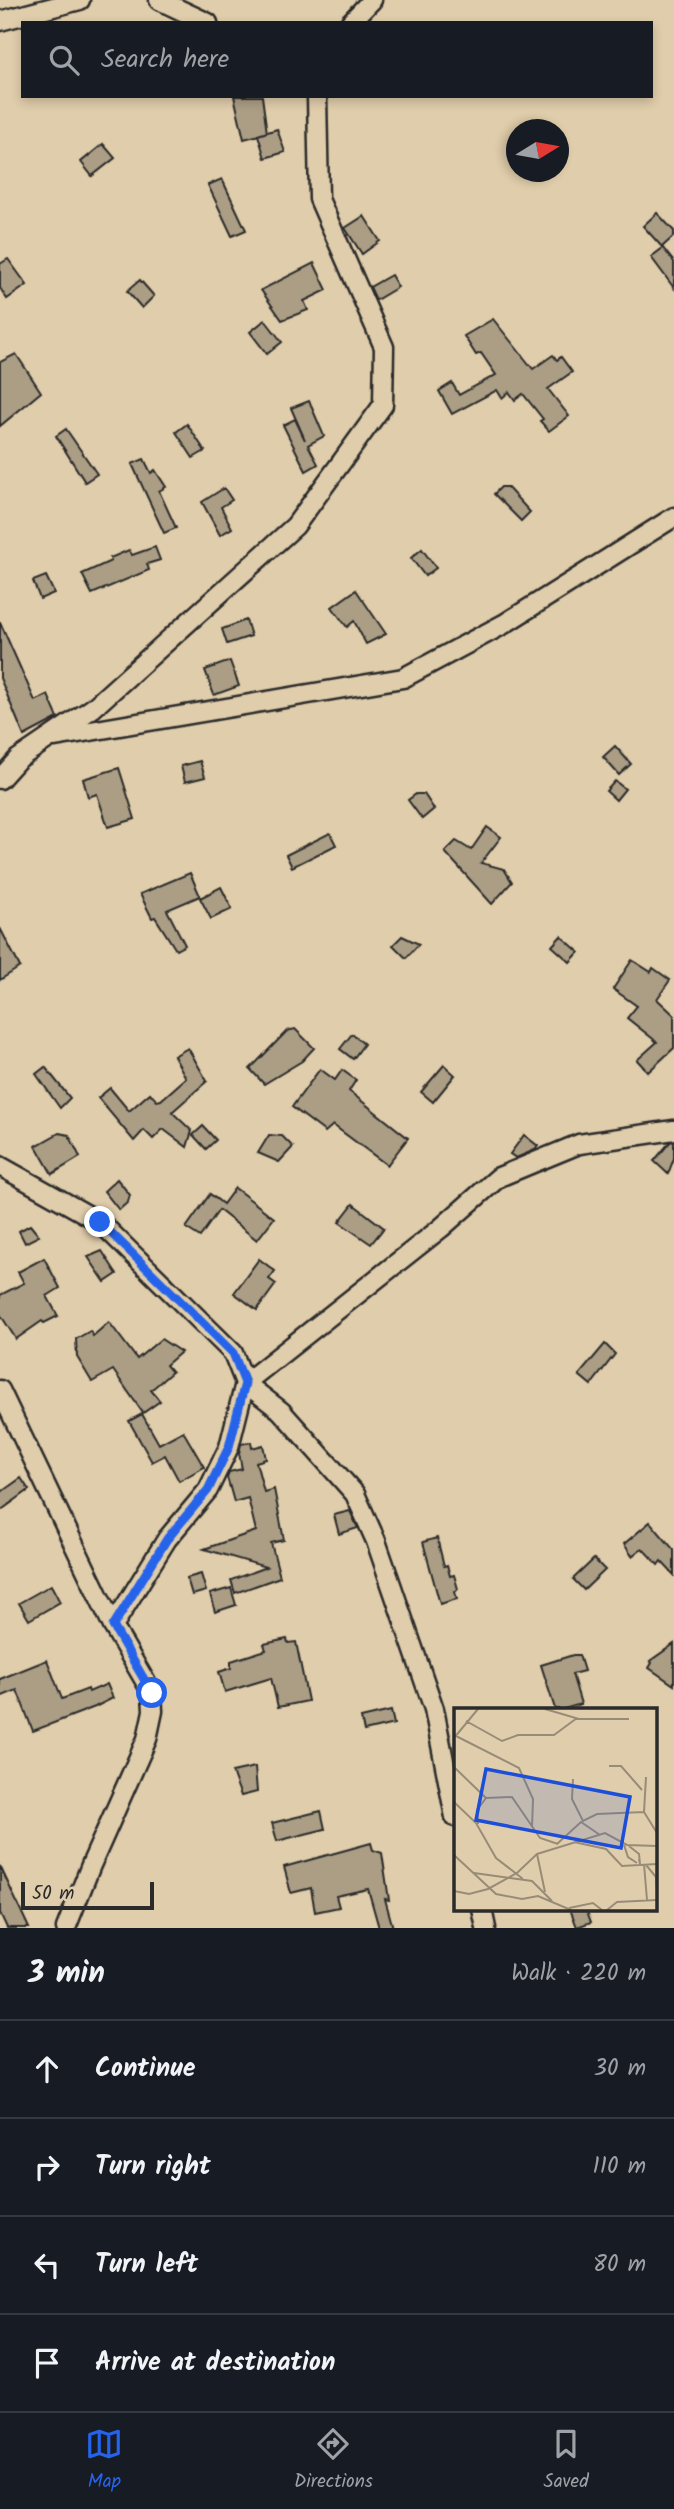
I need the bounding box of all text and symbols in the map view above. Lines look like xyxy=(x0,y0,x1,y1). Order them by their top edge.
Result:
search box xyxy=(21,21,653,98)
text: Search here xyxy=(101,39,229,81)
icon: search xyxy=(45,41,83,79)
north arrow xyxy=(506,119,569,182)
route end xyxy=(84,1206,115,1237)
route start xyxy=(136,1677,167,1708)
inset map xyxy=(454,1708,656,1910)
scale bar xyxy=(21,1879,154,1911)
text: 50 m xyxy=(32,1879,74,1909)
text: 3 min xyxy=(28,1950,105,1998)
text: Walk · 220 m xyxy=(511,1956,646,1992)
text: Continue xyxy=(95,2048,196,2090)
icon: ahead xyxy=(28,2050,66,2088)
text: 30 m xyxy=(594,2051,646,2087)
text: Turn right xyxy=(95,2146,211,2188)
icon: right xyxy=(28,2148,66,2186)
text: 110 m xyxy=(593,2149,646,2185)
text: Turn left xyxy=(95,2244,198,2286)
icon: left xyxy=(28,2246,66,2284)
text: 80 m xyxy=(593,2247,646,2283)
text: Arrive at destination xyxy=(95,2342,335,2384)
icon: arrive xyxy=(28,2344,66,2382)
tab: Map xyxy=(85,2425,123,2497)
tab: Directions xyxy=(294,2425,373,2497)
tab: Saved xyxy=(544,2425,589,2497)

